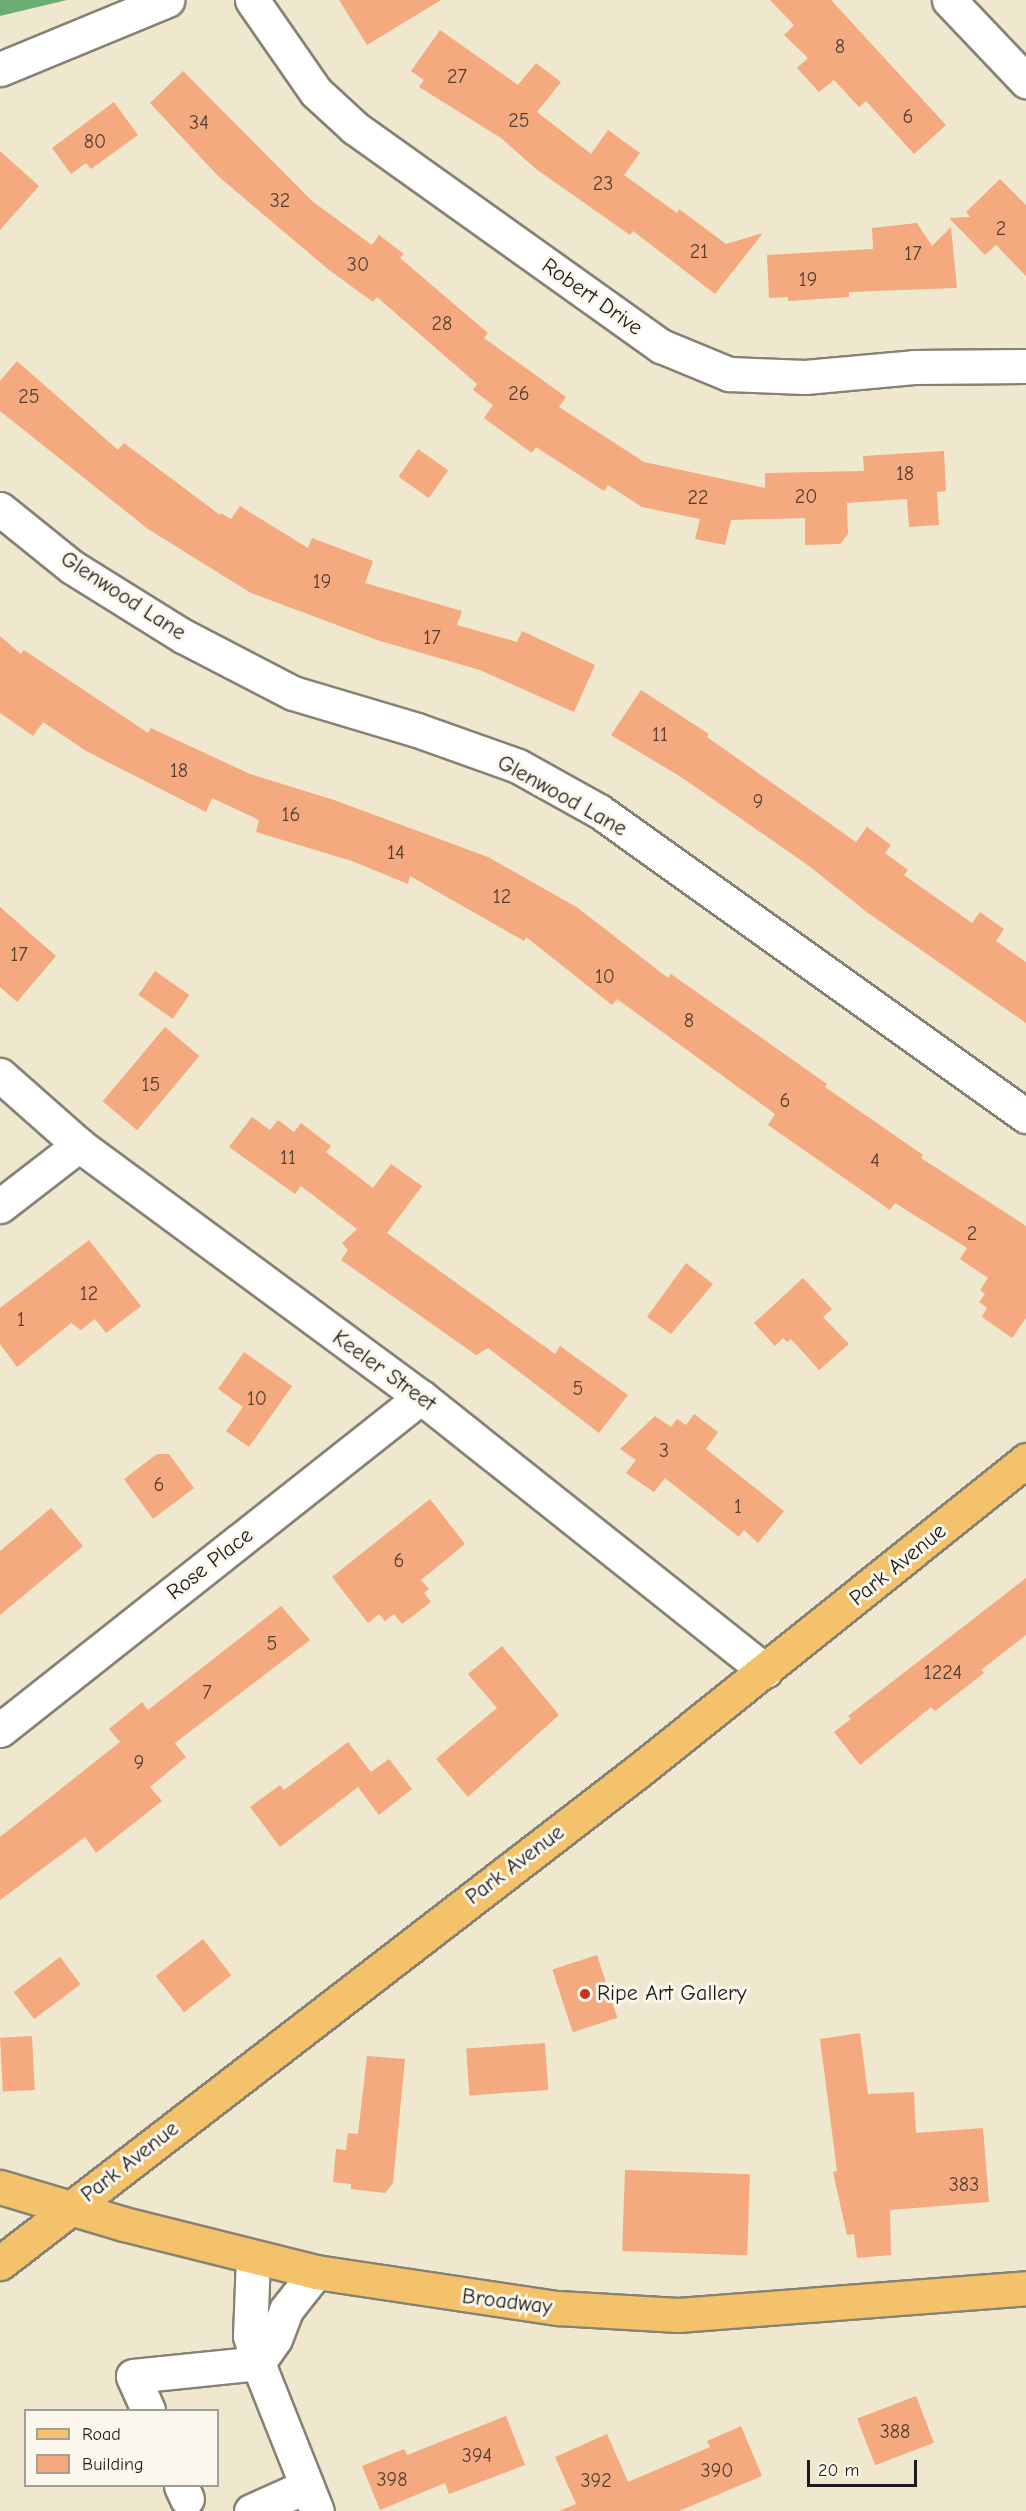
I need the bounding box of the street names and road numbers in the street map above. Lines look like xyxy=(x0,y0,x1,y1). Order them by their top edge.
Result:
street label: Robert Drive xyxy=(537,253,647,341)
street label: Glenwood Lane xyxy=(55,546,191,646)
street label: Glenwood Lane xyxy=(493,750,631,842)
street label: Keeler Street xyxy=(327,1325,441,1417)
street label: Park Avenue xyxy=(844,1518,952,1612)
street label: Rose Place xyxy=(162,1522,258,1606)
street label: Park Avenue xyxy=(461,1819,569,1911)
street label: Park Avenue xyxy=(76,2116,184,2208)
street label: Broadway xyxy=(460,2283,554,2321)

